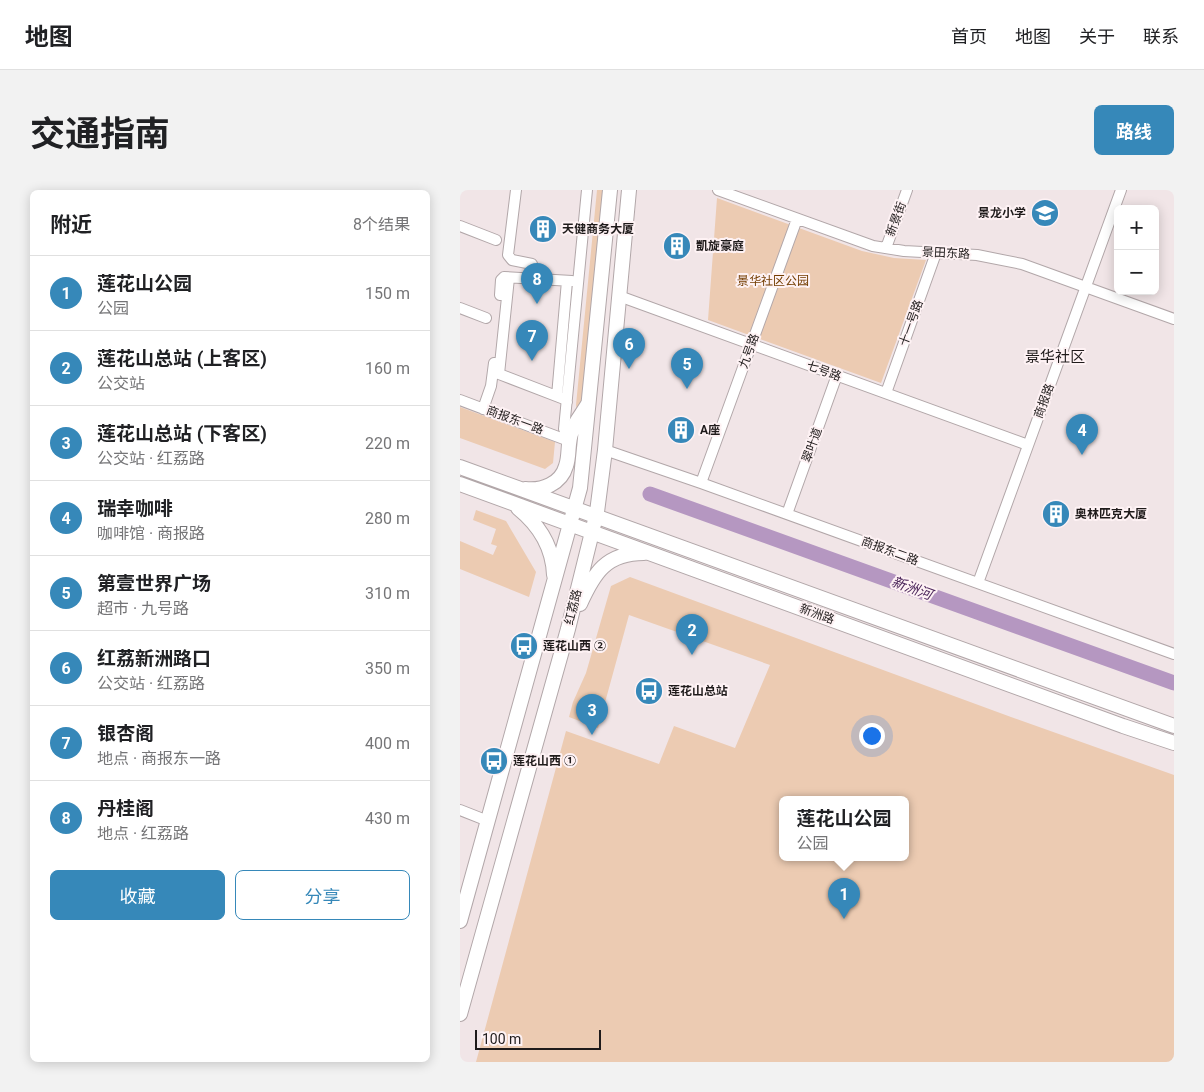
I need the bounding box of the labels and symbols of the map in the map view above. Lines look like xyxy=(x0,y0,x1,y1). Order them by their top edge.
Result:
school or university icon: 景龙小学 xyxy=(1030,198,1060,228)
street label: 新景街 xyxy=(883,200,909,238)
place label: 景龙小学 xyxy=(978,206,1026,220)
building icon: 天健商务大厦 xyxy=(528,214,558,244)
place label: 天健商务大厦 xyxy=(562,222,634,236)
building icon: 凱旋豪庭 xyxy=(662,231,692,261)
place label: 凱旋豪庭 xyxy=(696,239,744,253)
street label: 景田东路 xyxy=(922,245,970,261)
pin: 8 xyxy=(521,263,553,304)
park label: 景华社区公园 xyxy=(737,274,809,288)
street label: 十一号路 xyxy=(896,298,926,348)
pin: 7 xyxy=(516,320,548,361)
pin: 6 xyxy=(613,328,645,369)
street label: 九号路 xyxy=(736,332,762,370)
pin: 5 xyxy=(671,348,703,389)
district label: 景华社区 xyxy=(1025,348,1085,366)
street label: 七号路 xyxy=(805,358,843,384)
street label: 商报路 xyxy=(1031,382,1057,420)
street label: 商报东一路 xyxy=(484,403,546,437)
pin: 4 xyxy=(1066,414,1098,455)
building icon: A座 xyxy=(666,415,696,445)
place label: A座 xyxy=(700,423,720,437)
street label: 翠叶道 xyxy=(799,426,825,464)
building icon: 奥林匹克大厦 xyxy=(1041,499,1071,529)
place label: 奥林匹克大厦 xyxy=(1075,507,1147,521)
street label: 商报东二路 xyxy=(859,534,921,568)
water label: 新洲河 xyxy=(890,573,937,604)
street label: 红荔路 xyxy=(562,588,584,626)
street label: 新洲路 xyxy=(798,601,836,627)
pin: 2 xyxy=(676,614,708,655)
bus stop icon: 莲花山西 ② xyxy=(509,631,539,661)
place label: 莲花山西 ② xyxy=(543,639,606,653)
bus stop icon: 莲花山总站 xyxy=(634,676,664,706)
place label: 莲花山总站 xyxy=(668,684,728,698)
pin: 3 xyxy=(576,694,608,735)
your location xyxy=(859,723,885,749)
bus stop icon: 莲花山西 ① xyxy=(479,746,509,776)
place label: 莲花山西 ① xyxy=(513,754,576,768)
pin: 1 xyxy=(828,878,860,919)
scale bar xyxy=(475,1027,601,1050)

